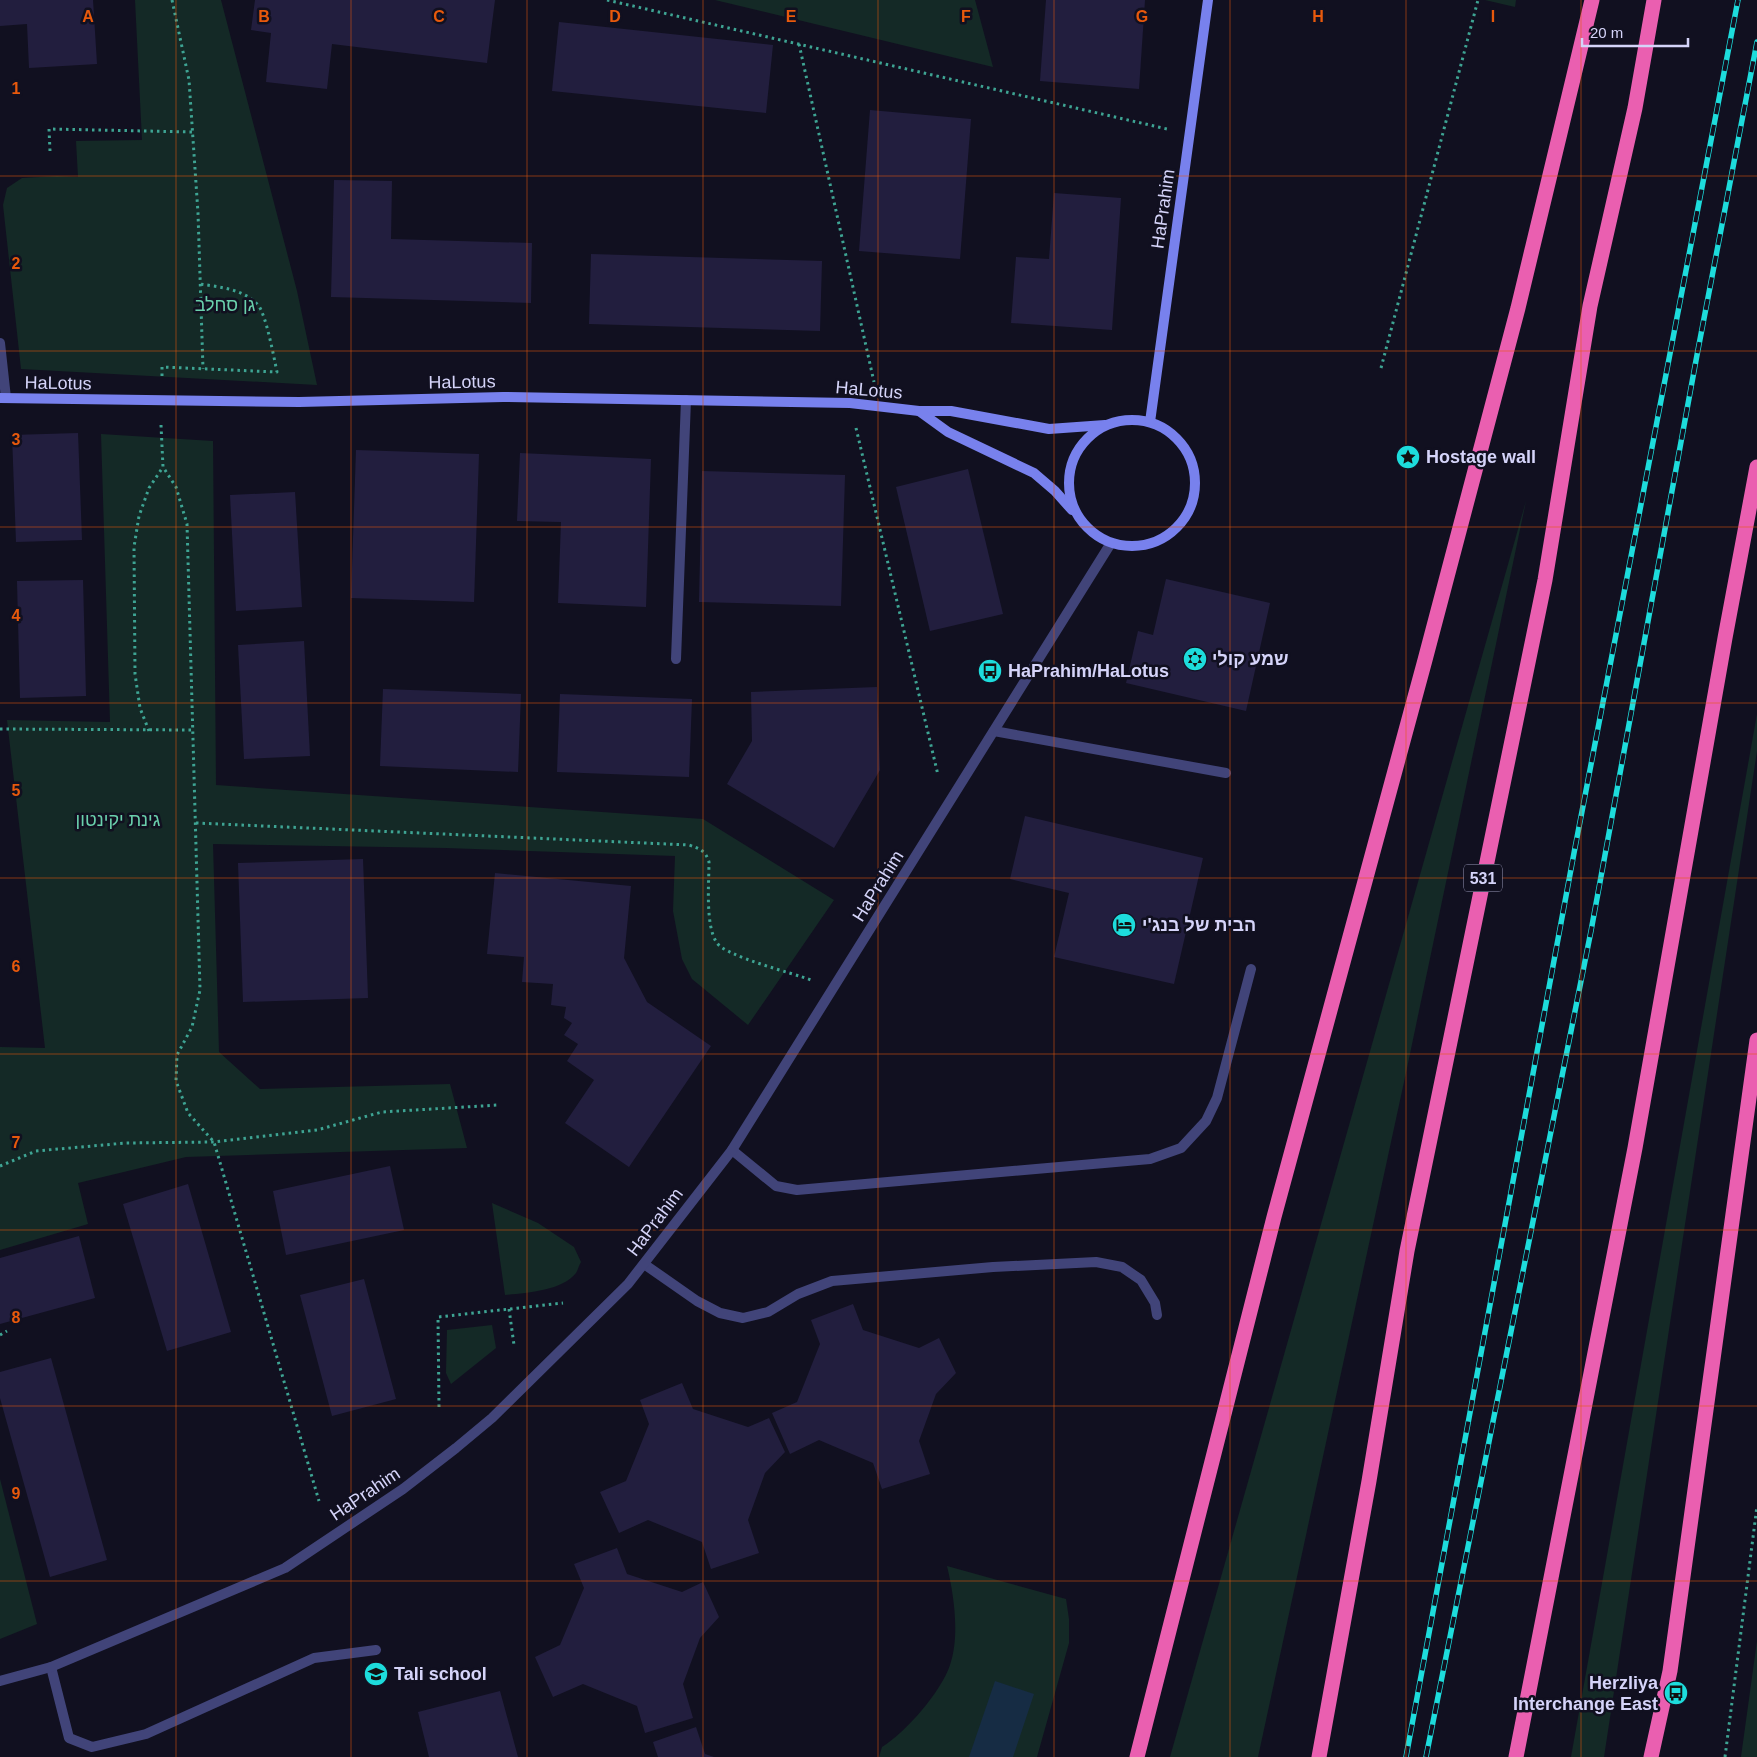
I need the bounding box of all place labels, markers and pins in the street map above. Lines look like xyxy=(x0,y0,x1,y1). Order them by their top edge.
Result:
place icon: Hostage wall xyxy=(1395,444,1421,470)
place label: Hostage wall xyxy=(1426,447,1536,467)
synagogue icon: שמע קולי xyxy=(1182,646,1208,672)
place label: שמע קולי xyxy=(1212,649,1288,669)
bus stop icon: HaPrahim/HaLotus xyxy=(977,658,1003,684)
place label: HaPrahim/HaLotus xyxy=(1008,661,1169,681)
hotel icon: הבית של בנג'י xyxy=(1111,912,1137,938)
place label: הבית של בנג'י xyxy=(1142,915,1256,935)
school or university icon: Tali school xyxy=(363,1661,389,1687)
place label: Tali school xyxy=(394,1664,487,1684)
place label: Herzliya Interchange East xyxy=(1513,1673,1659,1714)
bus stop icon: Herzliya Interchange East xyxy=(1663,1680,1689,1706)

